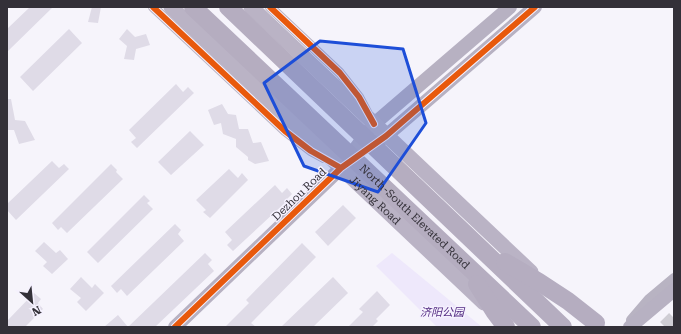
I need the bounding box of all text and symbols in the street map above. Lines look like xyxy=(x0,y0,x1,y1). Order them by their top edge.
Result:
street label: North-South Elevated Road xyxy=(357,162,472,272)
street label: Dezhou Road xyxy=(270,165,329,223)
street label: Jiyang Road xyxy=(347,173,403,228)
north arrow xyxy=(12,282,52,322)
text: N xyxy=(29,303,43,318)
park label: 济阳公园 xyxy=(420,306,466,319)

